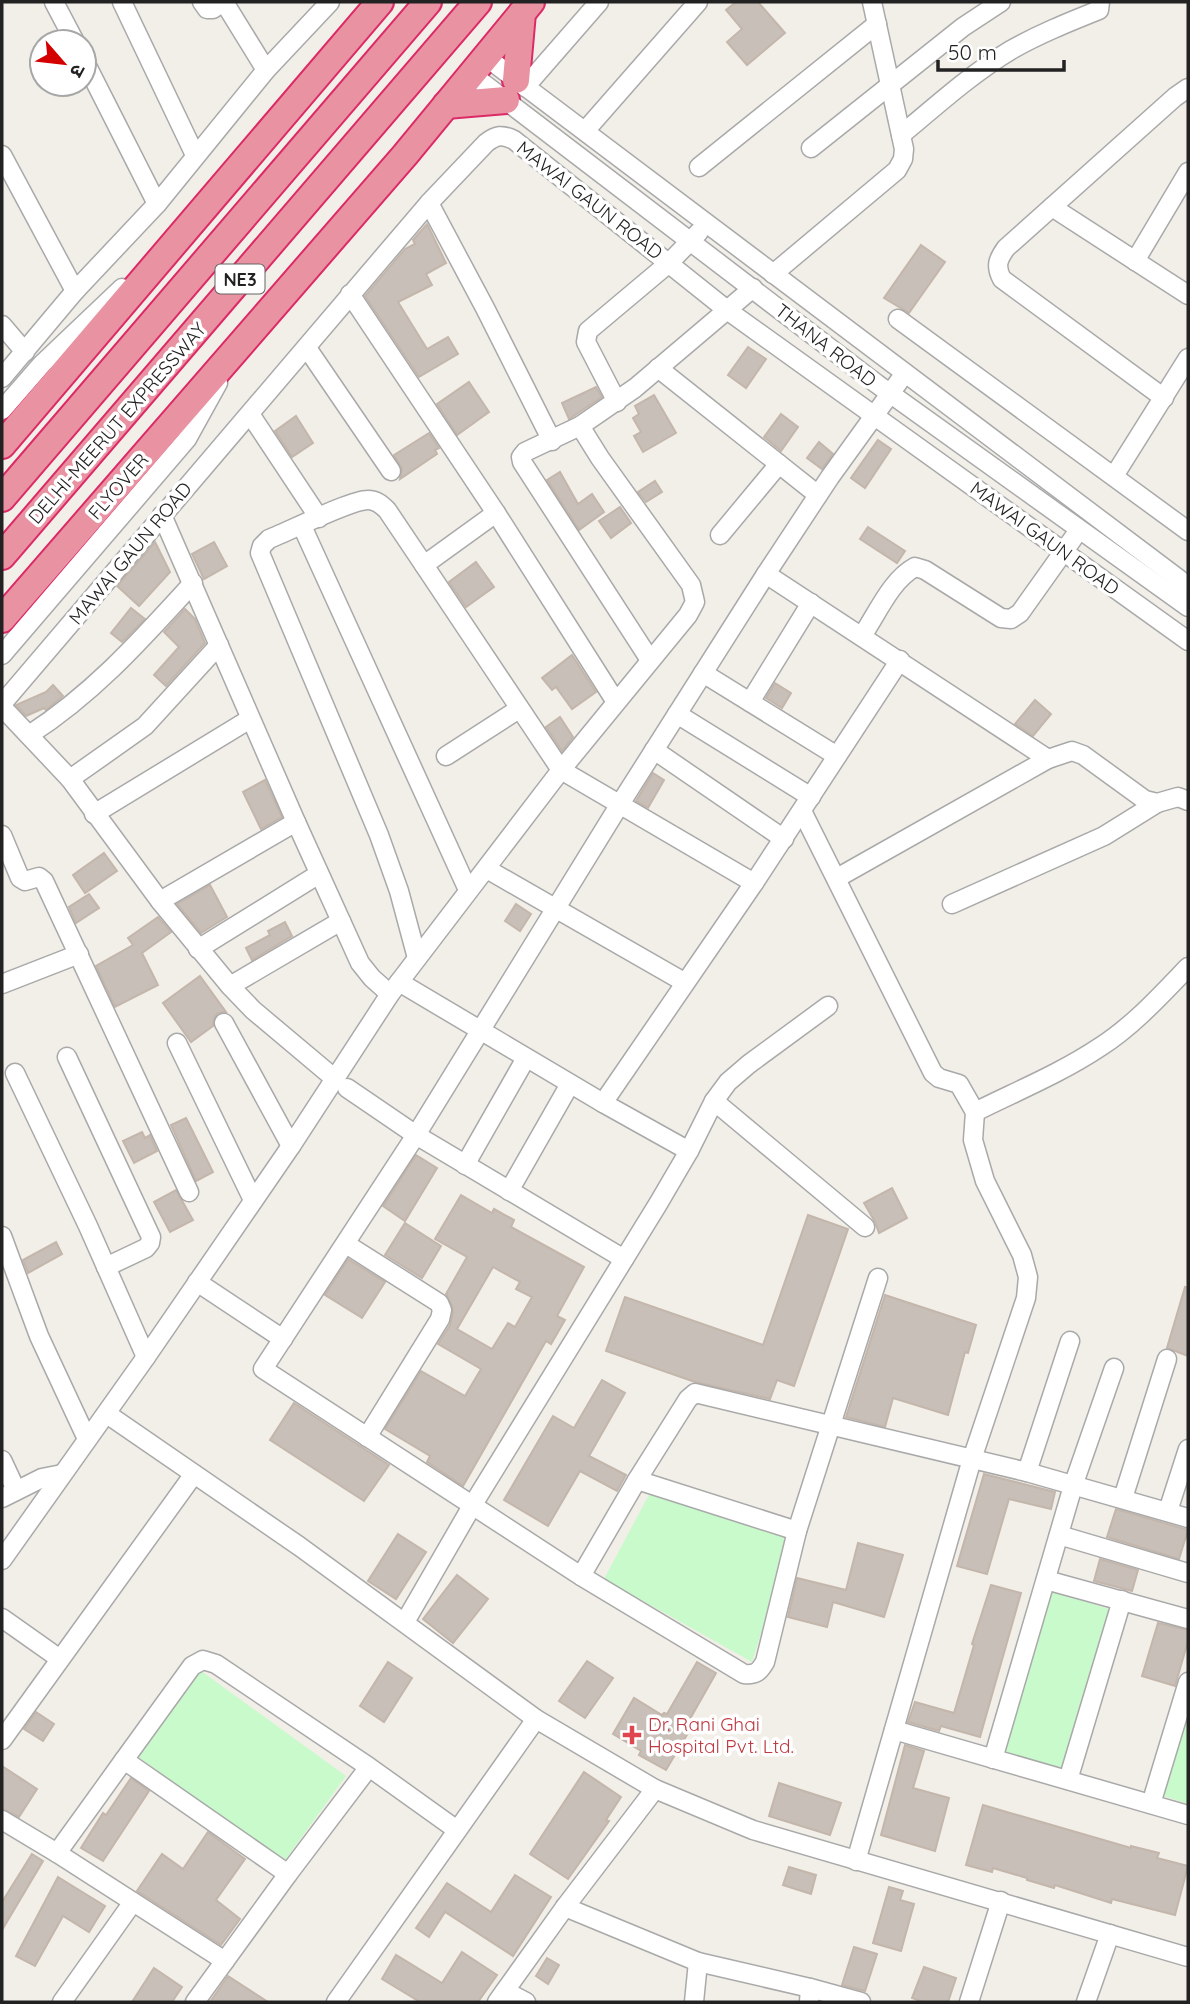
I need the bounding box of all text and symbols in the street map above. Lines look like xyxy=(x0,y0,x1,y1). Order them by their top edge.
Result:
north arrow xyxy=(28,28,98,98)
scale bar xyxy=(938,28,1064,72)
text: 50 m xyxy=(948,39,997,65)
text: उ xyxy=(64,60,91,82)
street label: MAWAI GAUN ROAD xyxy=(512,136,668,264)
road number: NE3 xyxy=(216,264,264,293)
street label: THANA ROAD xyxy=(771,298,881,392)
street label: DELHI-MEERUT EXPRESSWAY xyxy=(23,317,211,529)
street label: FLYOVER xyxy=(83,448,153,524)
street label: MAWAI GAUN ROAD xyxy=(966,476,1124,600)
street label: MAWAI GAUN ROAD xyxy=(63,477,197,629)
place label: Dr. Rani Ghai Hospital Pvt. Ltd. xyxy=(648,1712,794,1758)
marker: Dr. Rani Ghai Hospital Pvt. Ltd. xyxy=(622,1725,642,1745)

